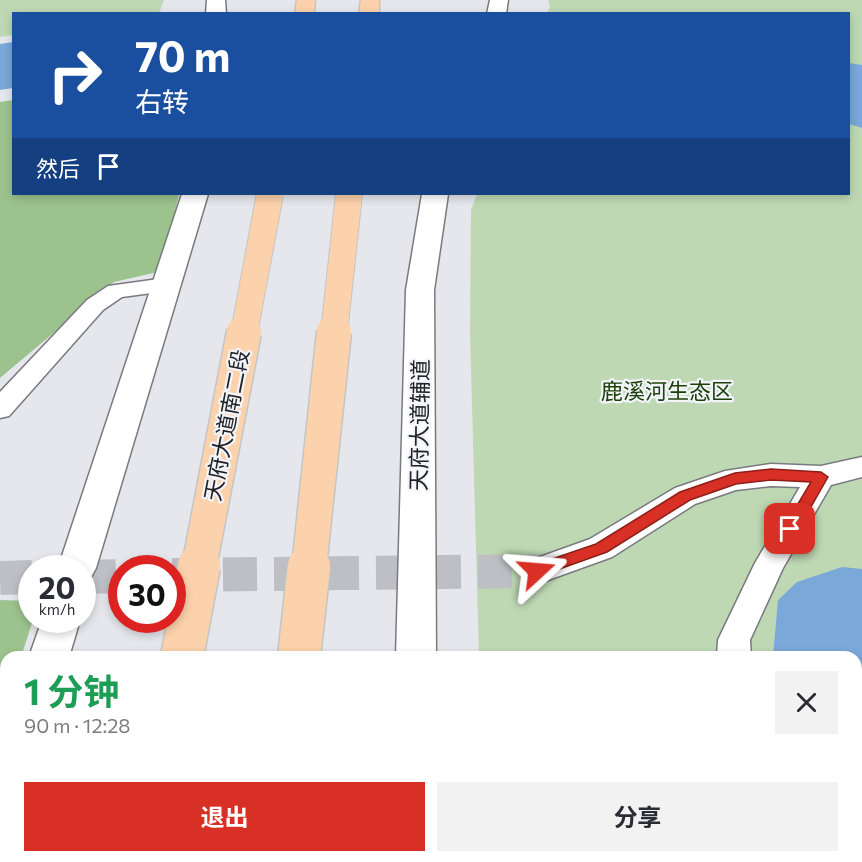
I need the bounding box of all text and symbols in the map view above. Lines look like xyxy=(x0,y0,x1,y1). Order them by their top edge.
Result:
text: 70 m xyxy=(135,29,230,81)
icon: right xyxy=(36,36,114,114)
text: 右转 xyxy=(135,85,189,118)
icon: arrive xyxy=(92,150,125,183)
text: 然后 xyxy=(36,155,80,182)
street label: 天府大道南二段 xyxy=(198,347,254,503)
street label: 天府大道辅道 xyxy=(404,359,434,491)
park label: 鹿溪河生态区 xyxy=(601,377,733,404)
pin xyxy=(764,503,815,554)
icon: arrive xyxy=(773,512,806,545)
position arrow xyxy=(505,539,569,603)
speed limit sign: 30 xyxy=(108,555,186,633)
text: 20 xyxy=(39,568,75,605)
text: km/h xyxy=(39,600,75,618)
text: 1 分钟 xyxy=(24,668,119,712)
button: close xyxy=(775,671,838,734)
text: 90 m · 12:28 xyxy=(24,713,130,737)
button: 退出 xyxy=(24,782,425,851)
button: 分享 xyxy=(437,782,838,851)

